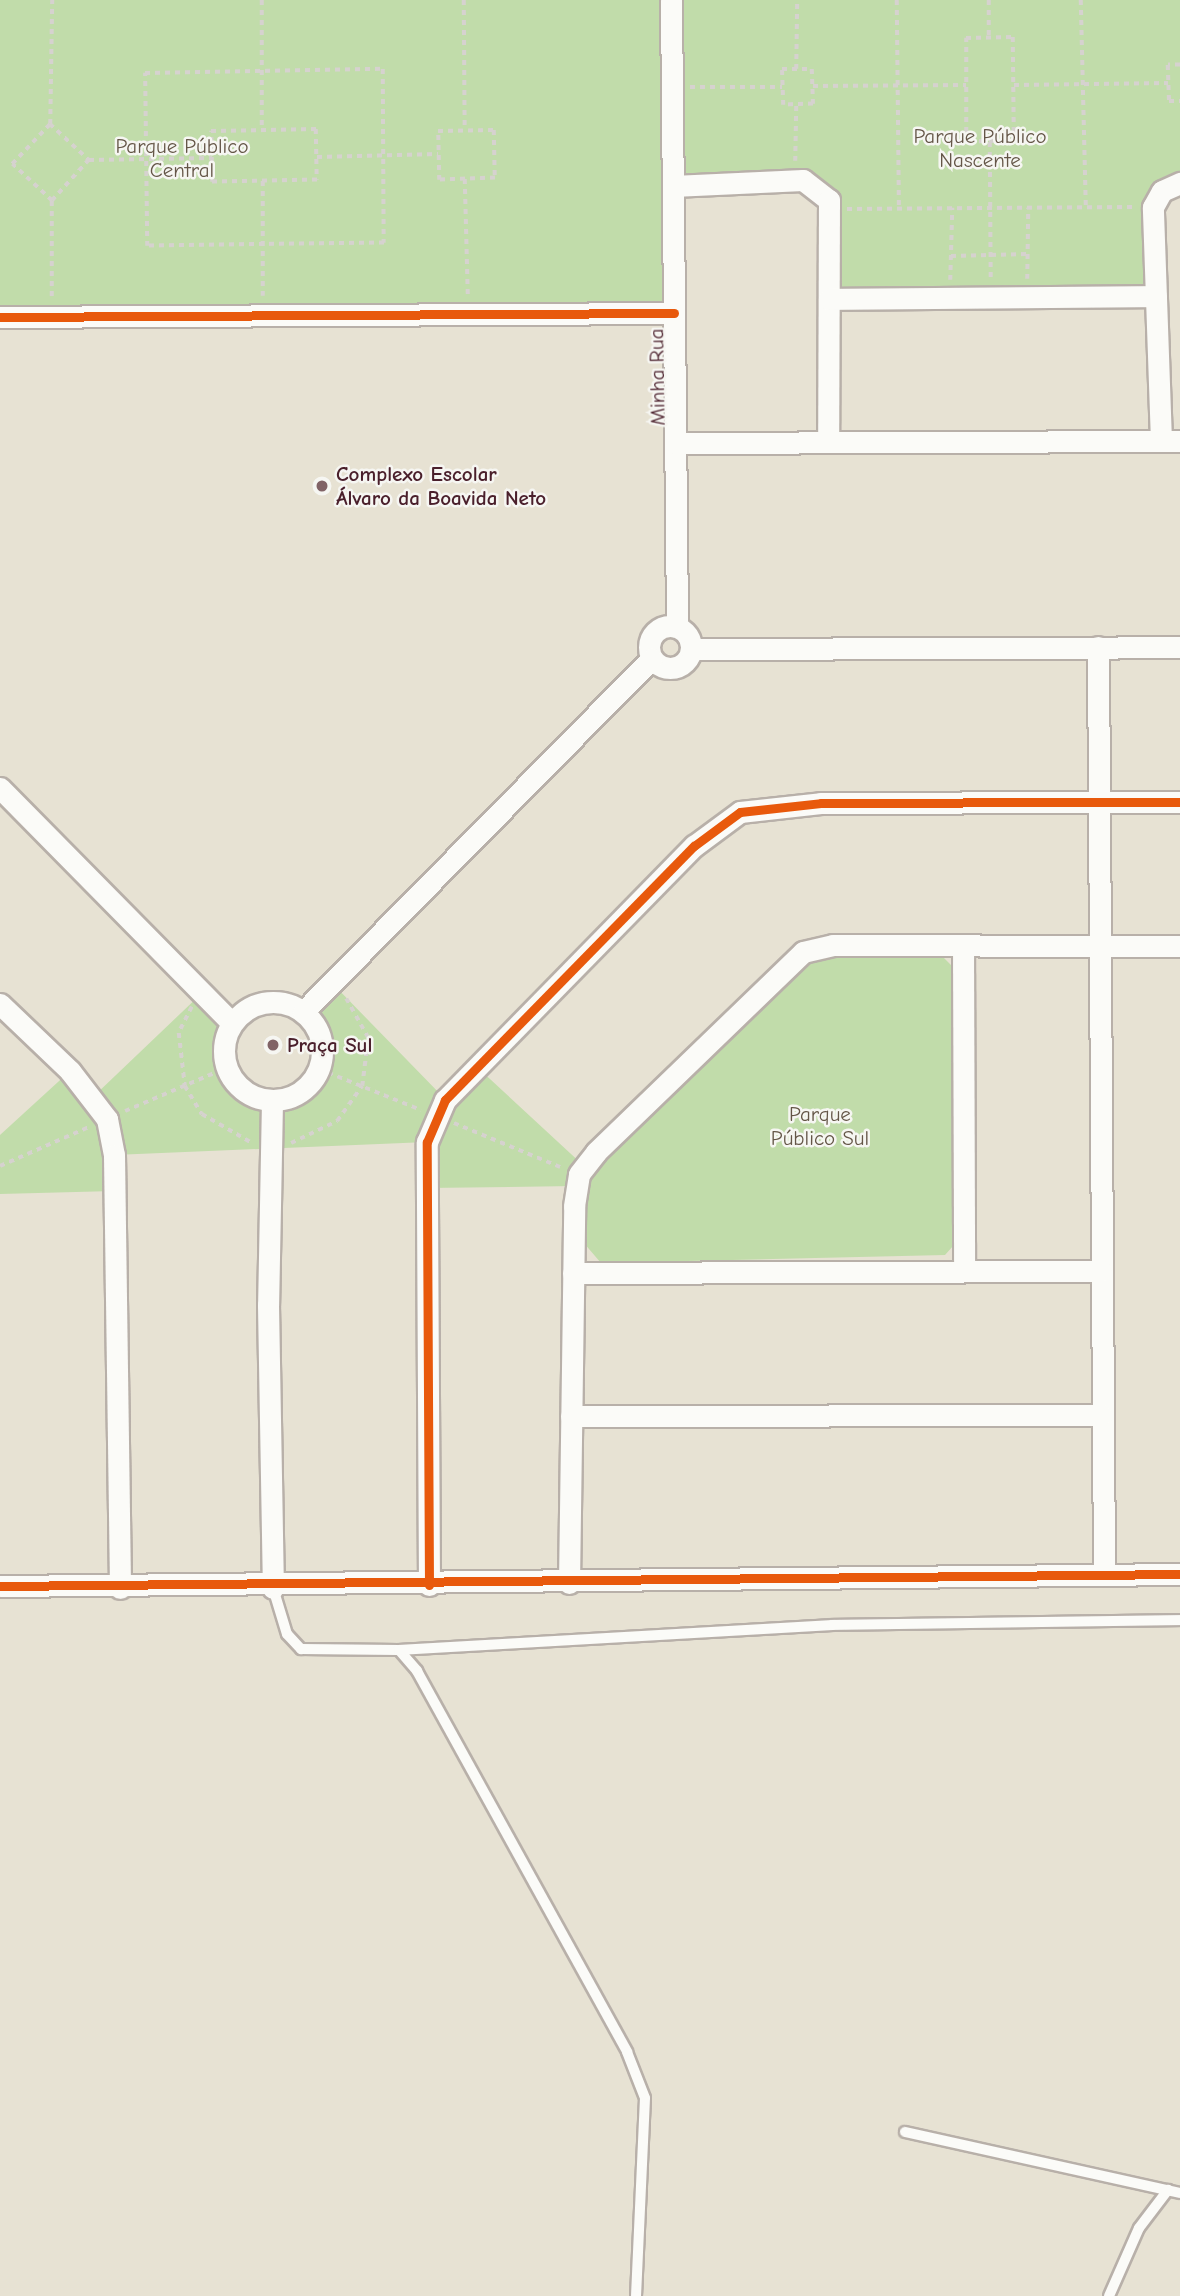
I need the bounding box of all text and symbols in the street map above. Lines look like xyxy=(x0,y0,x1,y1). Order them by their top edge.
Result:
park label: Parque Público Nascente xyxy=(913,123,1047,173)
park label: Parque Público Central xyxy=(115,133,249,183)
street label: Minha Rua xyxy=(644,328,670,426)
place label: Complexo Escolar Álvaro da Boavida Neto xyxy=(336,461,546,511)
marker: Complexo Escolar Álvaro da Boavida Neto xyxy=(314,478,330,494)
place label: Praça Sul xyxy=(287,1032,372,1058)
marker: Praça Sul xyxy=(265,1037,281,1053)
park label: Parque Público Sul xyxy=(771,1101,869,1151)

